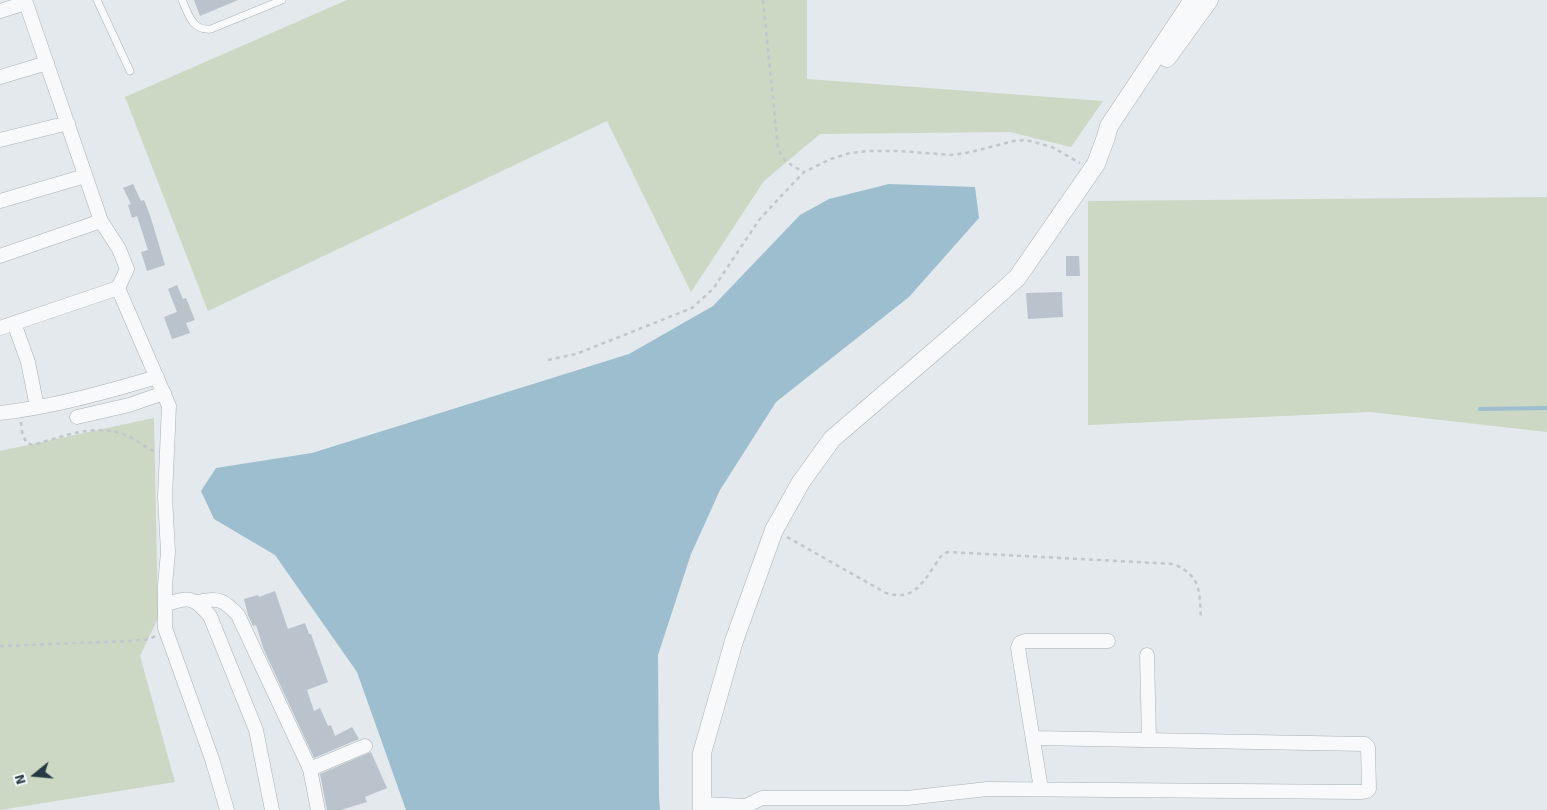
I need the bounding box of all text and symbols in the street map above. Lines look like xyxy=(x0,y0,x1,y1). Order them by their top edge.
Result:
north arrow xyxy=(10,750,60,800)
text: N xyxy=(11,772,30,787)

